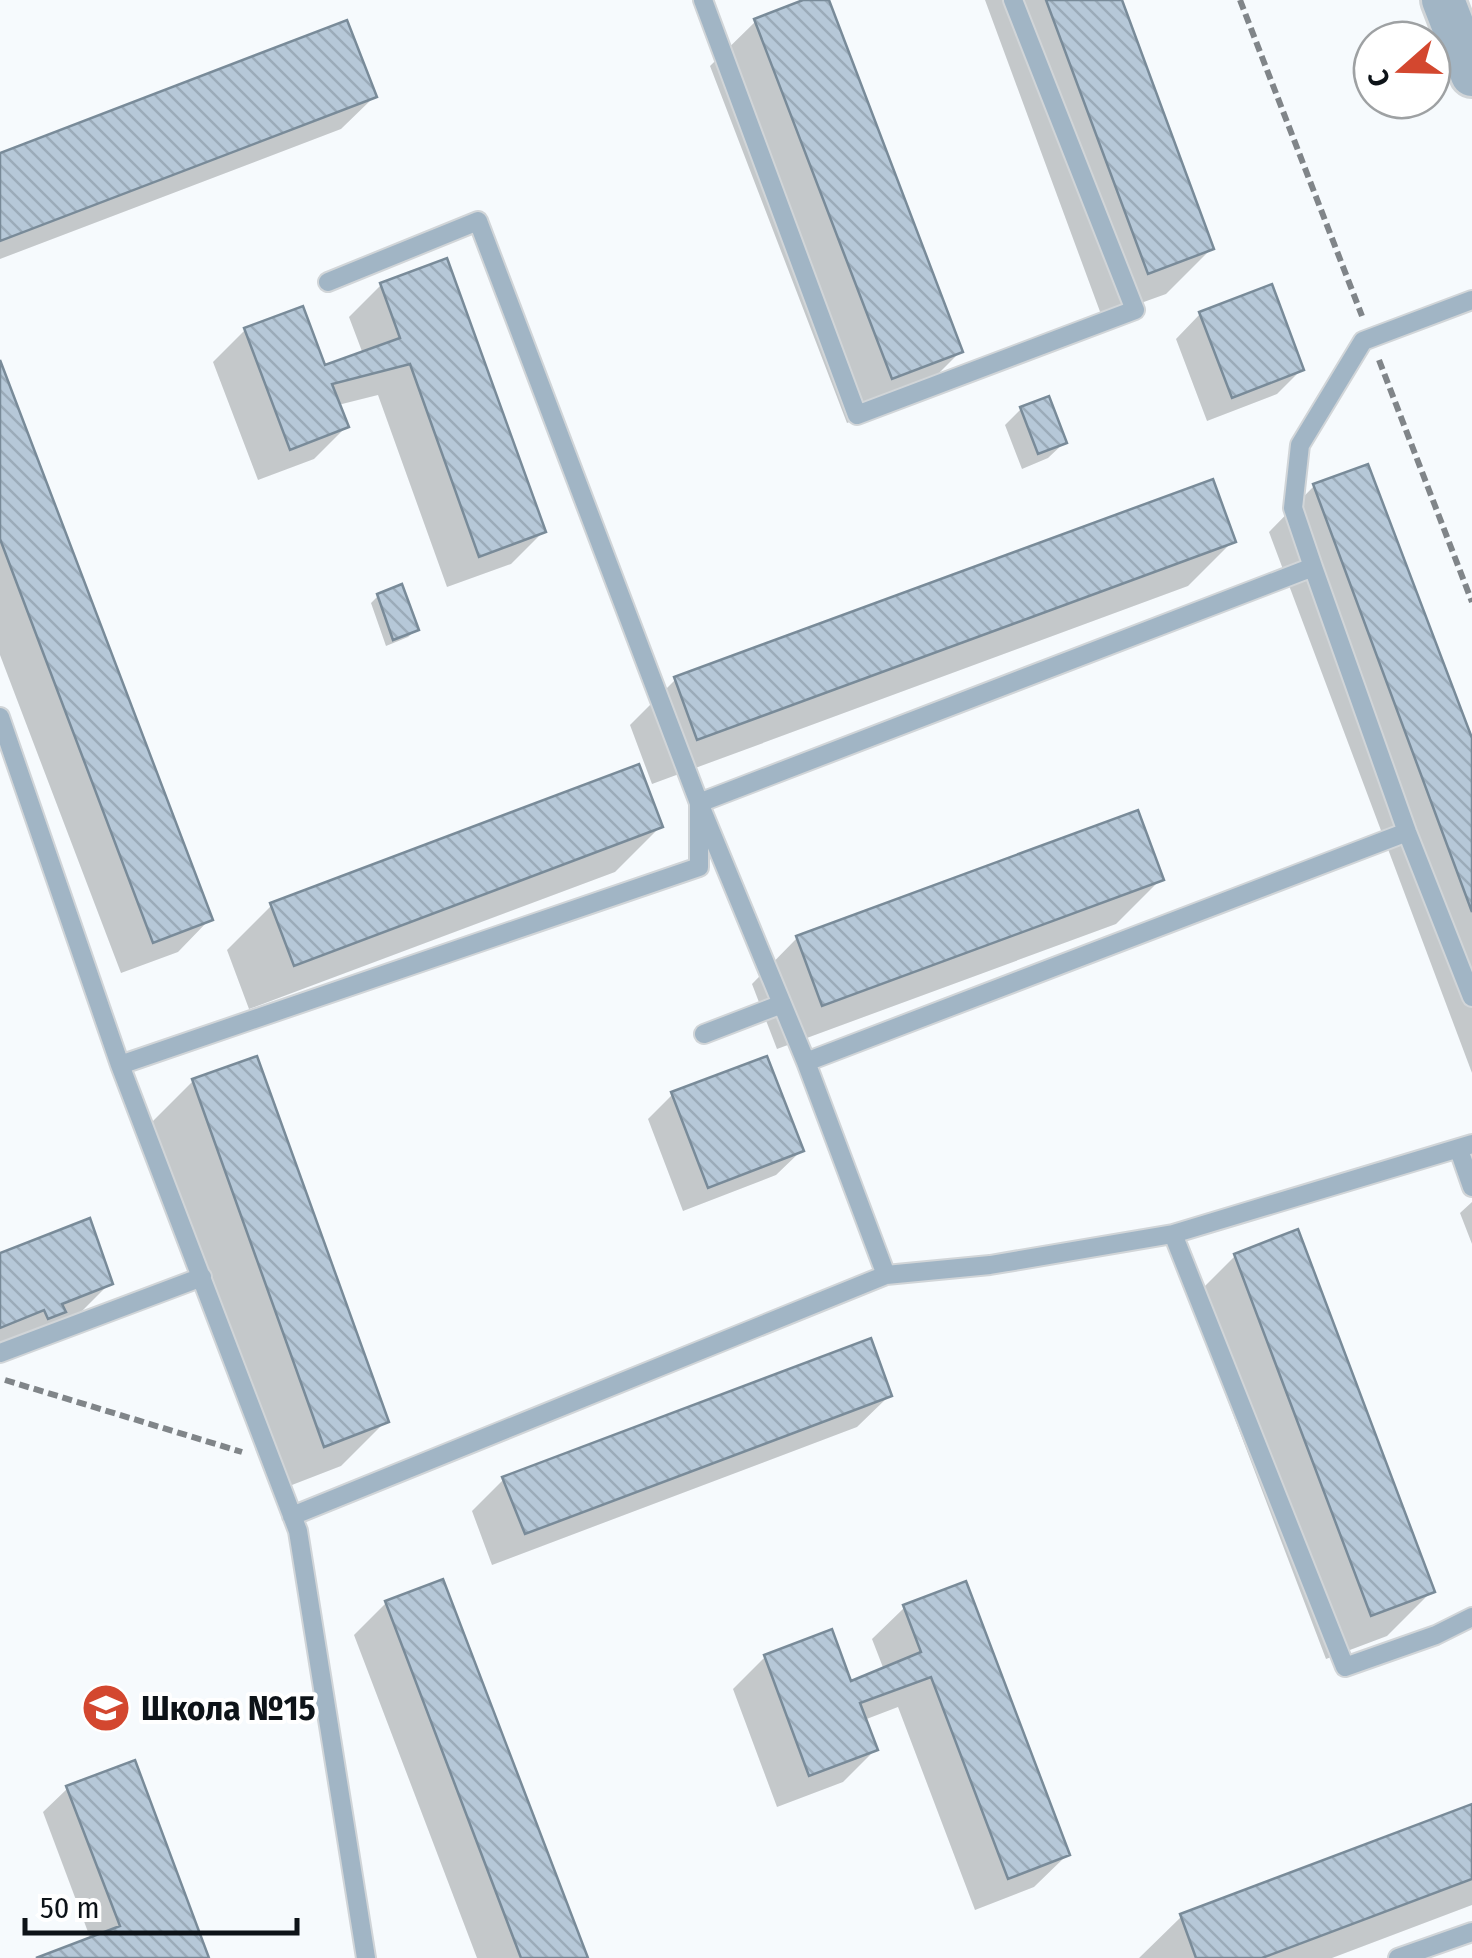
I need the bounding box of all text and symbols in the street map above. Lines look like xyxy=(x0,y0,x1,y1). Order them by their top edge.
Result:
north arrow xyxy=(1352,20,1452,120)
text: С xyxy=(1361,66,1397,91)
school or university icon: Школа №15 xyxy=(80,1682,132,1734)
place label: Школа №15 xyxy=(141,1687,316,1729)
scale bar xyxy=(25,1873,298,1935)
text: 50 m xyxy=(40,1890,100,1926)

